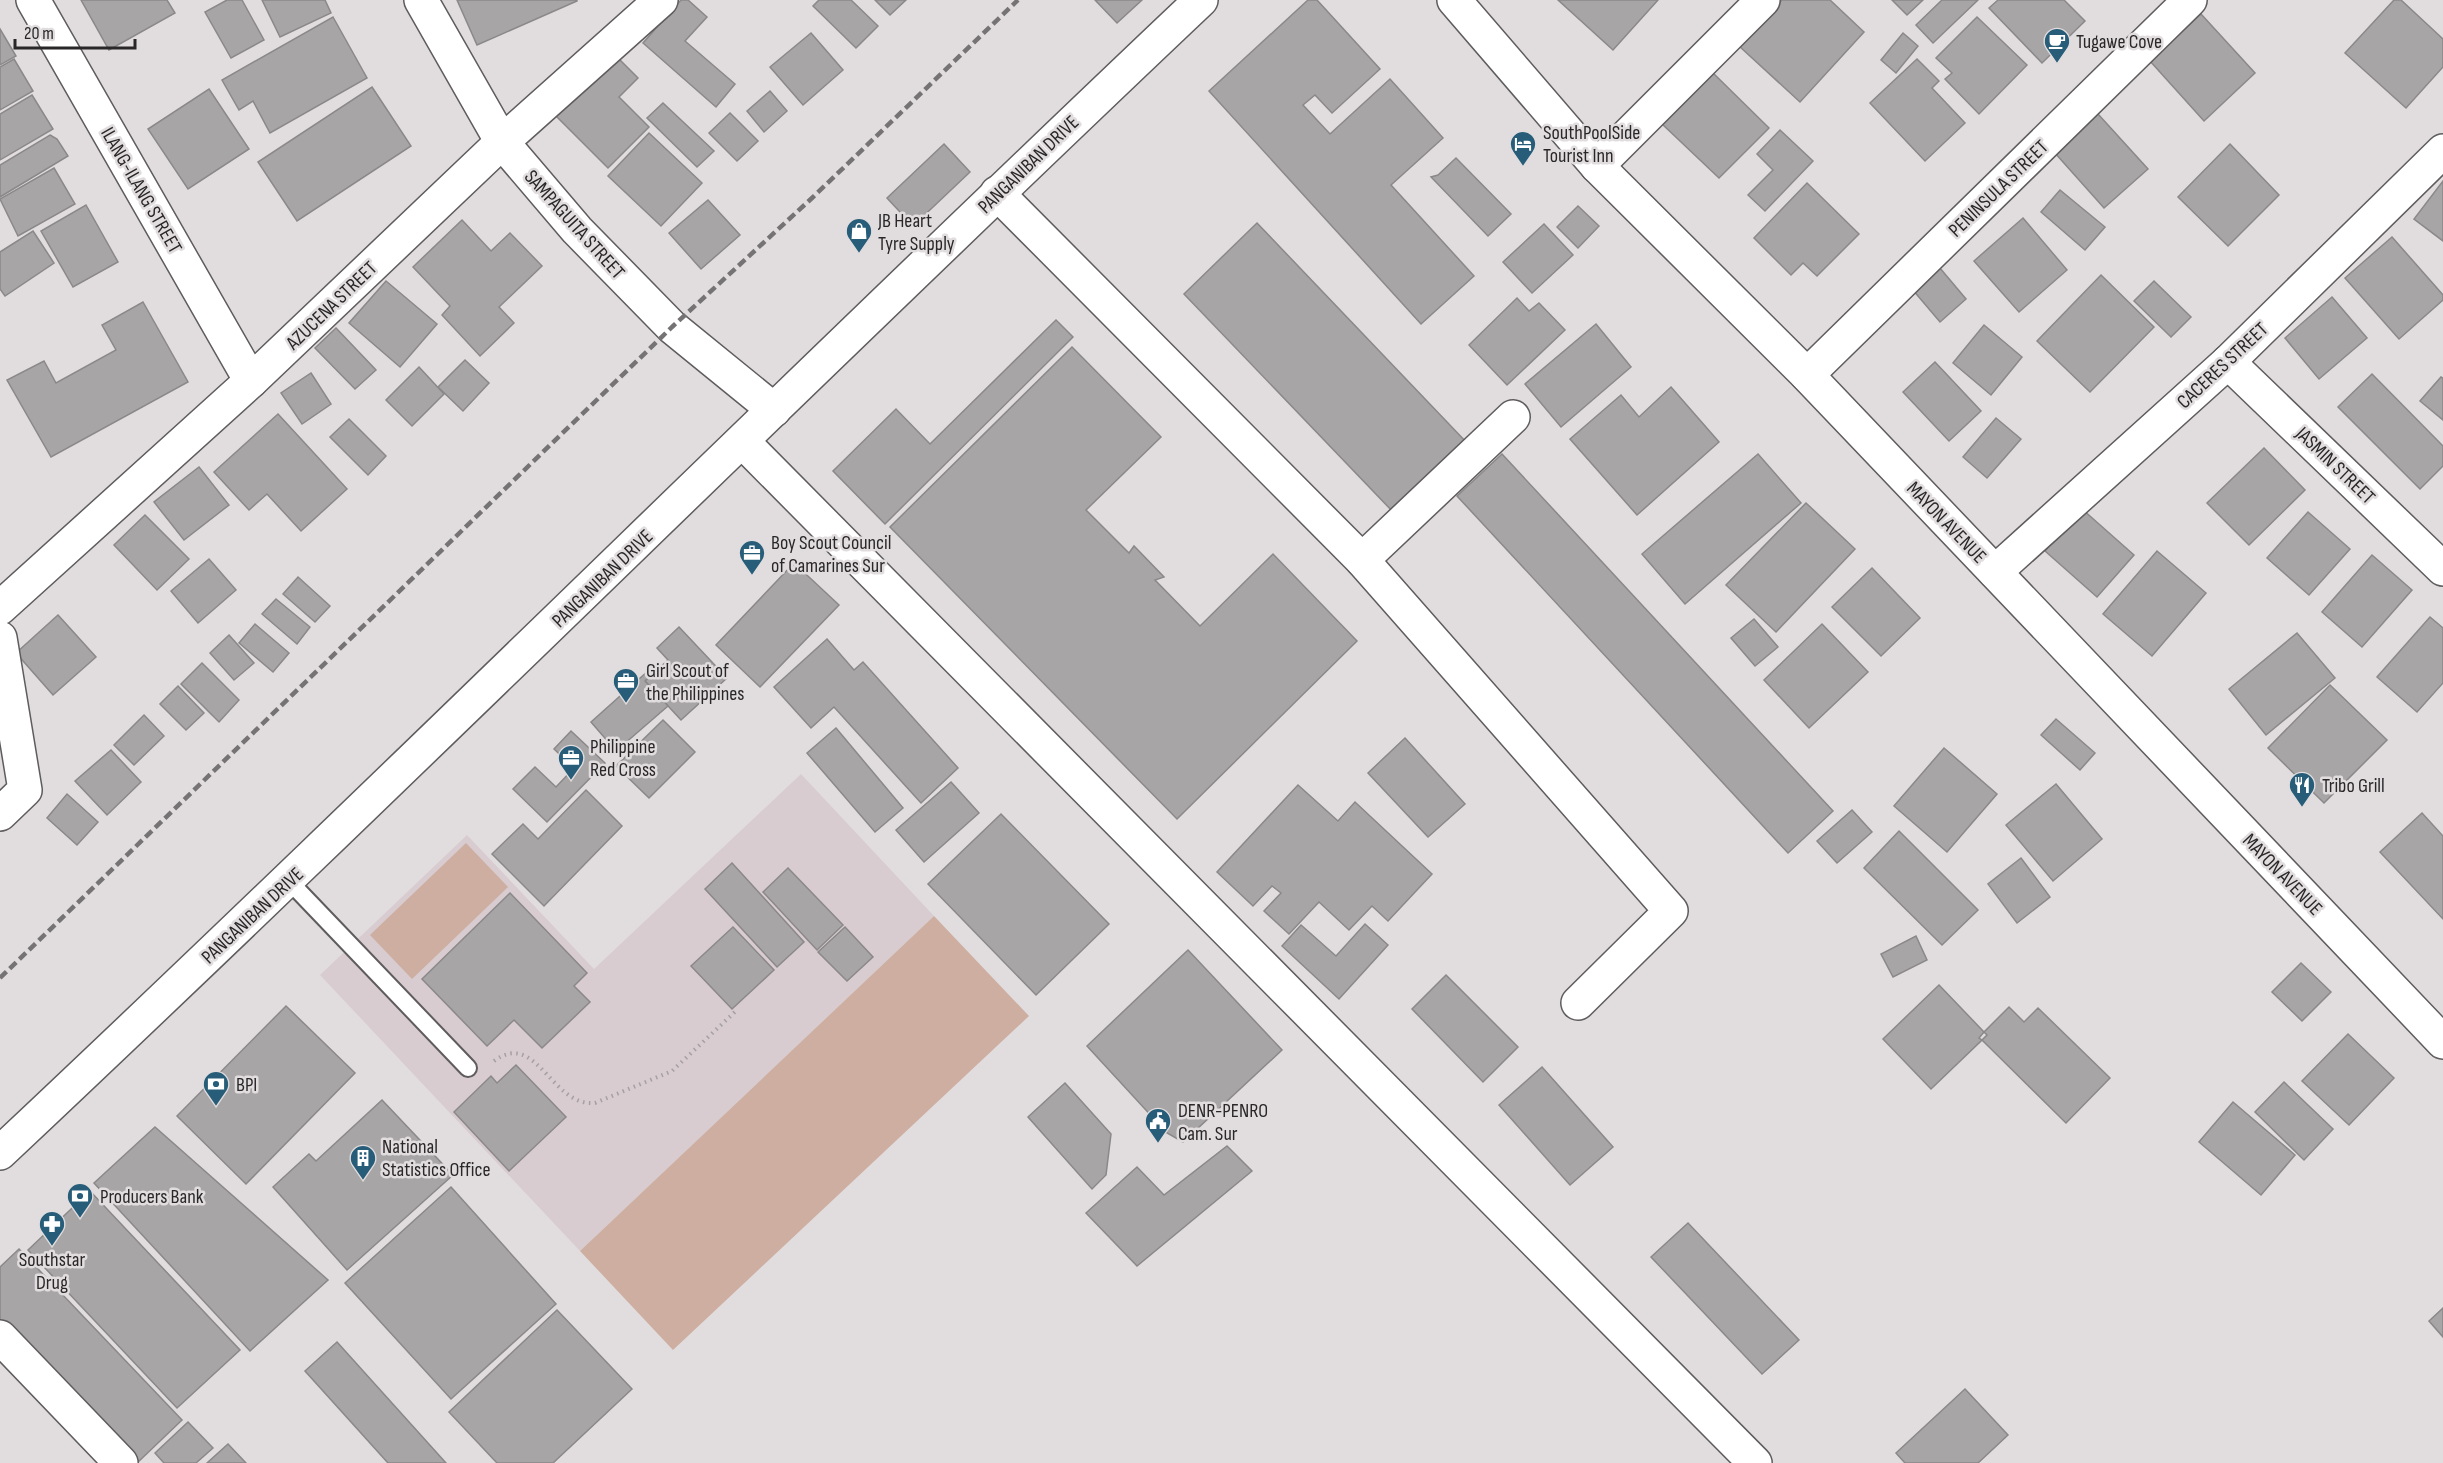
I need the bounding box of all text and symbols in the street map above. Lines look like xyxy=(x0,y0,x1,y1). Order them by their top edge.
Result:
scale bar xyxy=(15,12,135,50)
text: 20 m xyxy=(24,23,54,44)
cafe icon: Tugawe Cove xyxy=(2042,26,2072,64)
place label: Tugawe Cove xyxy=(2076,30,2162,54)
street label: PANGANIBAN DRIVE xyxy=(973,111,1084,219)
place label: SouthPoolSide Tourist Inn xyxy=(1543,121,1640,168)
street label: ILANG-ILANG STREET xyxy=(95,123,187,258)
hotel icon: SouthPoolSide Tourist Inn xyxy=(1508,129,1538,167)
street label: PENINSULA STREET xyxy=(1944,135,2054,242)
street label: SAMPAGUITA STREET xyxy=(519,165,630,284)
place label: JB Heart Tyre Supply xyxy=(877,209,955,256)
shop icon: JB Heart Tyre Supply xyxy=(844,216,874,254)
street label: AZUCENA STREET xyxy=(280,256,382,356)
street label: CACERES STREET xyxy=(2172,318,2273,414)
street label: JASMIN STREET xyxy=(2290,421,2380,509)
street label: MAYON AVENUE xyxy=(1901,477,1991,569)
street label: PANGANIBAN DRIVE xyxy=(547,525,658,633)
place label: Boy Scout Council of Camarines Sur xyxy=(771,531,892,578)
office icon: Boy Scout Council of Camarines Sur xyxy=(737,538,767,576)
place label: Girl Scout of the Philippines xyxy=(646,659,745,706)
office icon: Girl Scout of the Philippines xyxy=(611,666,641,704)
place label: Philippine Red Cross xyxy=(590,735,656,782)
office icon: Philippine Red Cross xyxy=(556,743,586,781)
restaurant icon: Tribo Grill xyxy=(2287,770,2317,808)
place label: Tribo Grill xyxy=(2322,774,2385,798)
street label: MAYON AVENUE xyxy=(2237,829,2327,921)
street label: PANGANIBAN DRIVE xyxy=(197,862,309,969)
bank icon: BPI xyxy=(201,1069,231,1107)
place label: BPI xyxy=(236,1073,257,1097)
place label: DENR-PENRO Cam. Sur xyxy=(1178,1099,1268,1146)
public building icon: DENR-PENRO Cam. Sur xyxy=(1143,1106,1173,1144)
place label: National Statistics Office xyxy=(382,1135,490,1182)
building icon: National Statistics Office xyxy=(348,1143,378,1181)
bank icon: Producers Bank xyxy=(65,1181,95,1219)
place label: Producers Bank xyxy=(100,1185,204,1209)
pharmacy icon: Southstar Drug xyxy=(37,1209,67,1247)
place label: Southstar Drug xyxy=(19,1248,86,1295)

